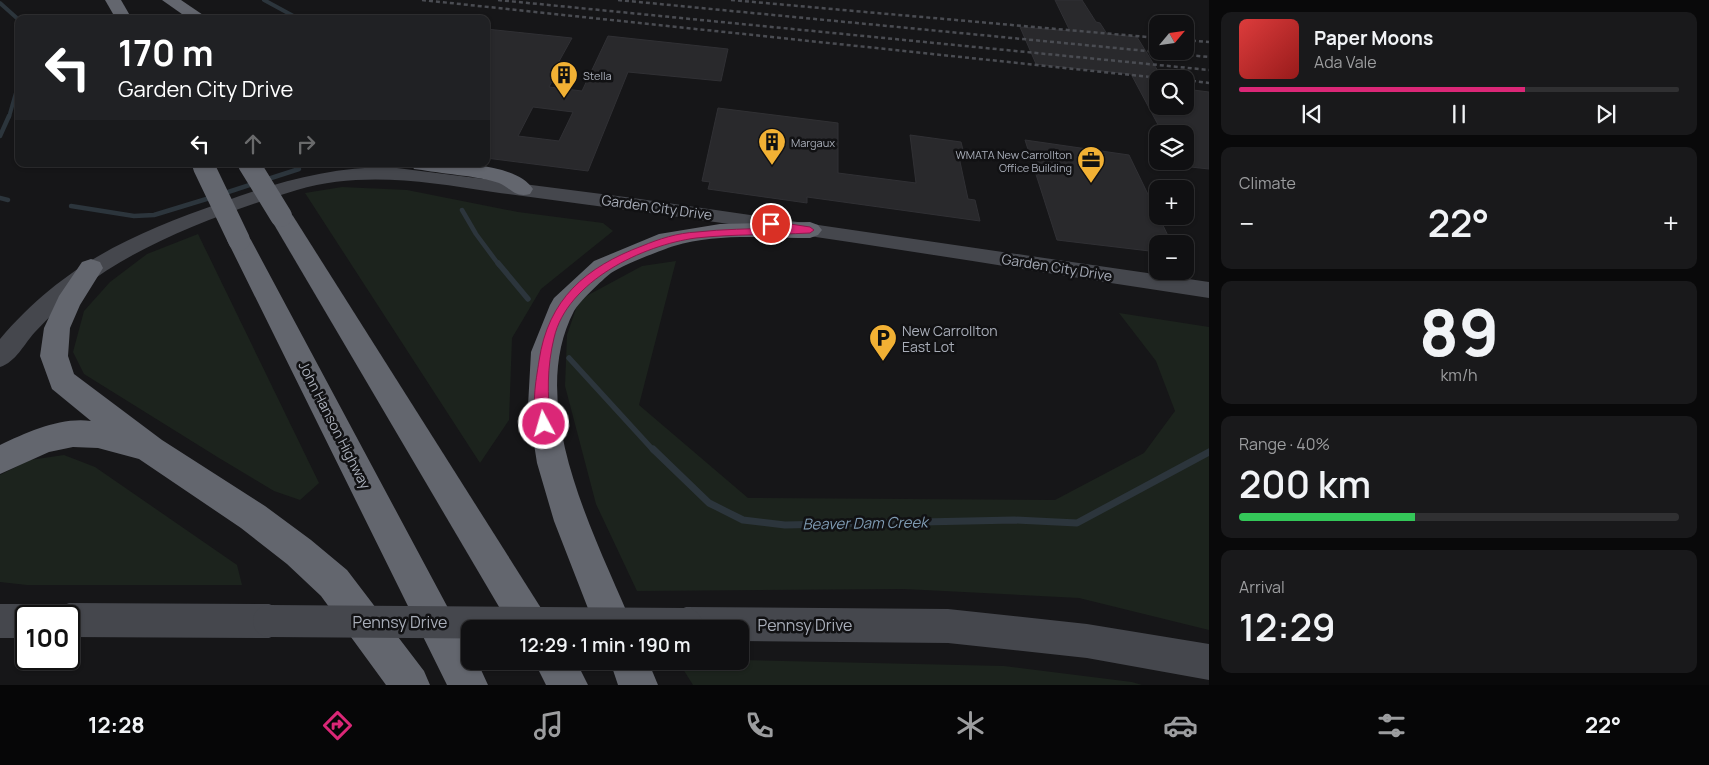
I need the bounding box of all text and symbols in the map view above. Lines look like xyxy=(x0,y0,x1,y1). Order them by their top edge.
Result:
north arrow xyxy=(1149,15,1194,60)
map controls xyxy=(1149,15,1194,280)
text: Paper Moons xyxy=(1314,25,1433,51)
text: 170 m xyxy=(118,29,214,77)
icon: left xyxy=(35,35,100,100)
text: Ada Vale xyxy=(1314,51,1377,73)
building icon: Stella xyxy=(549,60,579,99)
place label: Stella xyxy=(583,68,612,83)
button: search xyxy=(1149,70,1194,115)
text: Garden City Drive xyxy=(118,74,293,104)
icon: previous xyxy=(1298,100,1326,128)
icon: pause xyxy=(1445,100,1473,128)
icon: next xyxy=(1592,100,1620,128)
button: layers xyxy=(1149,125,1194,170)
building icon: Margaux xyxy=(757,127,787,166)
icon: left xyxy=(186,130,214,158)
icon: ahead xyxy=(239,130,267,158)
icon: right xyxy=(292,130,320,158)
place label: Margaux xyxy=(791,135,835,150)
office icon: WMATA New Carrollton Office Building xyxy=(1076,145,1106,184)
place label: WMATA New Carrollton Office Building xyxy=(956,147,1072,175)
text: Climate xyxy=(1239,172,1296,194)
button: + xyxy=(1149,180,1194,225)
street label: Garden City Drive xyxy=(600,190,714,224)
text: 22° xyxy=(1428,196,1489,248)
pin xyxy=(750,203,792,245)
text: − xyxy=(1239,204,1254,242)
text: + xyxy=(1663,204,1679,242)
icon: arrive xyxy=(757,210,785,238)
button: − xyxy=(1149,235,1194,280)
street label: Garden City Drive xyxy=(1000,249,1114,285)
text: 89 xyxy=(1419,287,1499,376)
place label: New Carrollton East Lot xyxy=(902,321,998,356)
parking icon: New Carrollton East Lot xyxy=(868,323,898,362)
street label: John Hanson Highway xyxy=(294,358,376,493)
text: km/h xyxy=(1440,364,1478,386)
position arrow xyxy=(517,397,569,449)
text: Range · 40% xyxy=(1239,433,1330,455)
text: 200 km xyxy=(1239,457,1371,509)
water label: Beaver Dam Creek xyxy=(802,511,930,535)
text: Arrival xyxy=(1239,576,1285,598)
text: 12:29 xyxy=(1239,600,1336,652)
speed limit sign: 100 xyxy=(15,605,80,670)
street label: Pennsy Drive xyxy=(353,611,447,633)
street label: Pennsy Drive xyxy=(758,614,852,636)
text: 12:29 · 1 min · 190 m xyxy=(519,632,691,658)
icon: directions xyxy=(320,708,355,743)
icon: music xyxy=(531,708,566,743)
icon: phone xyxy=(742,708,777,743)
icon: climate xyxy=(953,708,988,743)
icon: car xyxy=(1163,708,1198,743)
icon: filters xyxy=(1374,708,1409,743)
text: 12:28 xyxy=(88,710,145,740)
text: 22° xyxy=(1585,710,1621,740)

